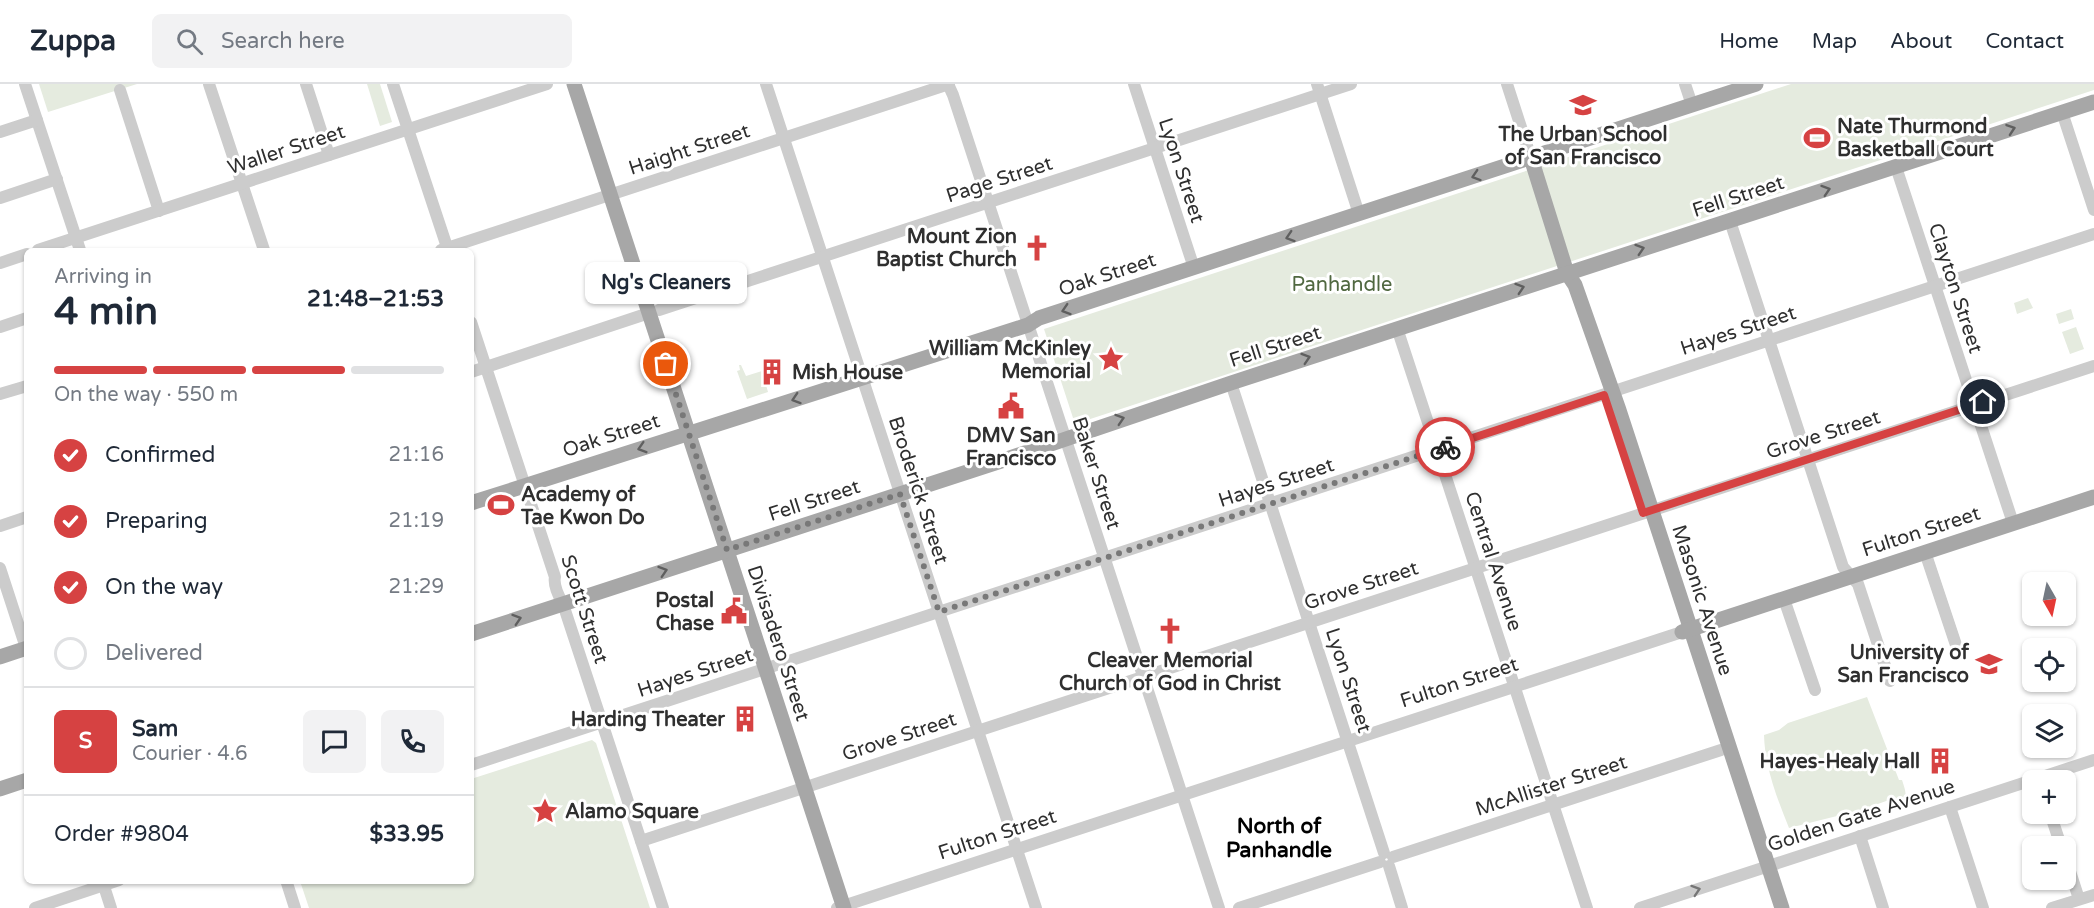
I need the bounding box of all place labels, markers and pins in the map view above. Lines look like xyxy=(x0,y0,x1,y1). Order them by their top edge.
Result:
school or university icon: The Urban School of San Francisco xyxy=(1568,90,1598,120)
place label: Nate Thurmond Basketball Court xyxy=(1837,115,1994,162)
place label: The Urban School of San Francisco xyxy=(1498,123,1667,170)
sports icon: Nate Thurmond Basketball Court xyxy=(1802,123,1832,153)
place label: Mount Zion Baptist Church xyxy=(876,225,1017,272)
church icon: Mount Zion Baptist Church xyxy=(1022,233,1052,263)
callout: Ng's Cleaners xyxy=(585,262,747,304)
place label: William McKinley Memorial xyxy=(929,337,1091,384)
pin xyxy=(640,338,691,389)
place icon: William McKinley Memorial xyxy=(1096,344,1126,374)
building icon: Mish House xyxy=(757,357,787,387)
place label: Mish House xyxy=(792,361,903,385)
pin xyxy=(1957,376,2008,427)
public building icon: DMV San Francisco xyxy=(996,391,1026,421)
place label: DMV San Francisco xyxy=(966,424,1056,471)
place label: Academy of Tae Kwon Do xyxy=(520,483,645,530)
sports icon: Academy of Tae Kwon Do xyxy=(486,490,516,520)
place label: Postal Chase xyxy=(655,589,714,636)
public building icon: Postal Chase xyxy=(719,596,749,626)
church icon: Cleaver Memorial Church of God in Christ xyxy=(1155,616,1185,646)
place label: University of San Francisco xyxy=(1837,641,1969,688)
place label: Cleaver Memorial Church of God in Christ xyxy=(1059,649,1281,696)
school or university icon: University of San Francisco xyxy=(1974,649,2004,679)
building icon: Harding Theater xyxy=(730,704,760,734)
place label: Harding Theater xyxy=(571,708,725,732)
building icon: Hayes-Healy Hall xyxy=(1925,746,1955,776)
place label: Hayes-Healy Hall xyxy=(1760,750,1920,774)
place icon: Alamo Square xyxy=(530,796,560,826)
place label: Alamo Square xyxy=(565,800,699,824)

